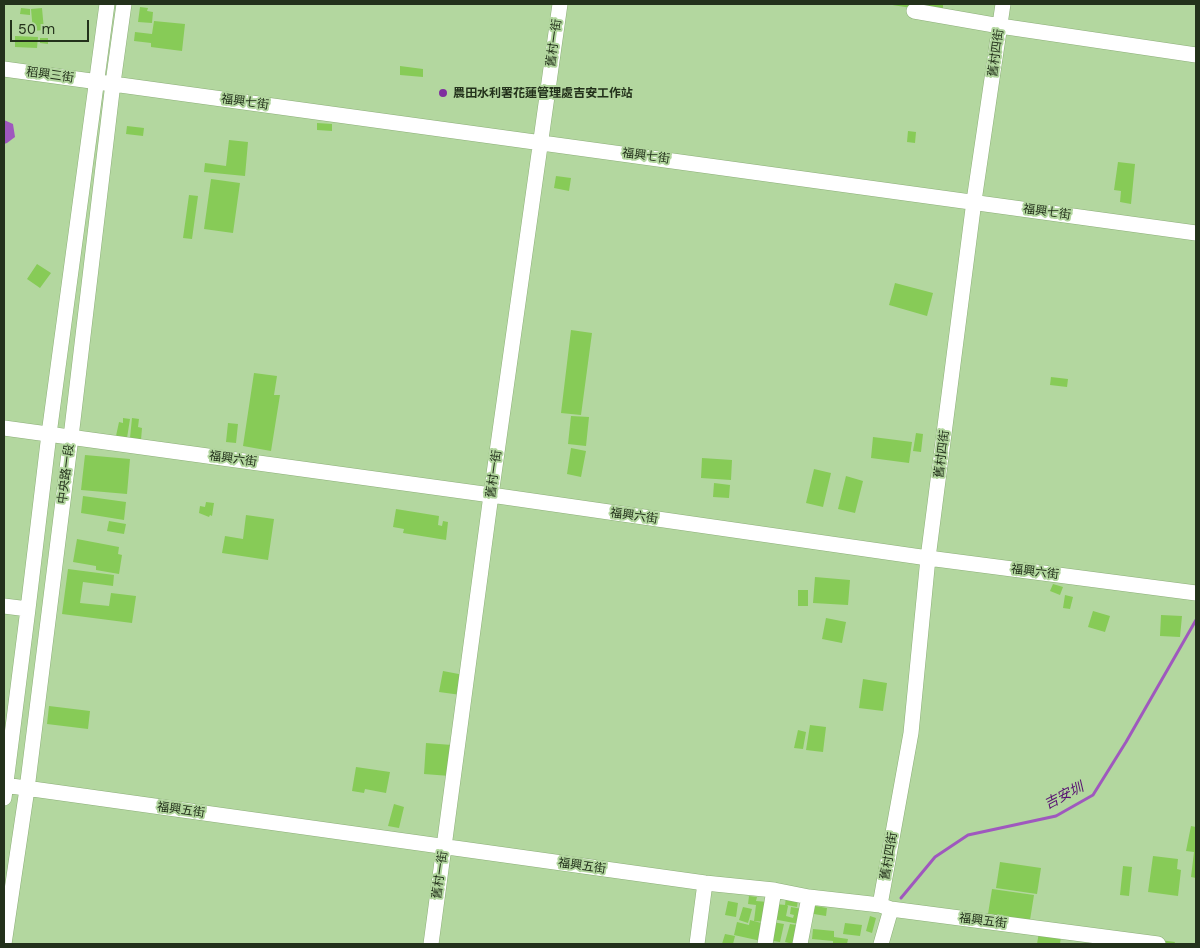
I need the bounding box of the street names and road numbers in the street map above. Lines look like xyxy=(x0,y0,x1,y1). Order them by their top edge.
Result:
street label: 舊村一街 xyxy=(544,18,564,68)
street label: 舊村四街 xyxy=(986,28,1006,78)
street label: 稻興三街 xyxy=(25,65,75,85)
street label: 福興七街 xyxy=(220,92,270,112)
street label: 福興七街 xyxy=(621,146,671,166)
street label: 福興七街 xyxy=(1022,202,1072,222)
street label: 舊村四街 xyxy=(932,429,952,479)
street label: 中央路一段 xyxy=(55,443,77,505)
street label: 福興六街 xyxy=(208,449,258,469)
street label: 舊村一街 xyxy=(484,449,504,499)
street label: 福興六街 xyxy=(609,506,659,526)
street label: 福興六街 xyxy=(1010,562,1060,582)
street label: 福興五街 xyxy=(156,800,206,820)
street label: 舊村四街 xyxy=(878,831,900,881)
street label: 舊村一街 xyxy=(430,850,450,900)
street label: 福興五街 xyxy=(557,856,607,876)
street label: 福興五街 xyxy=(958,911,1008,931)

